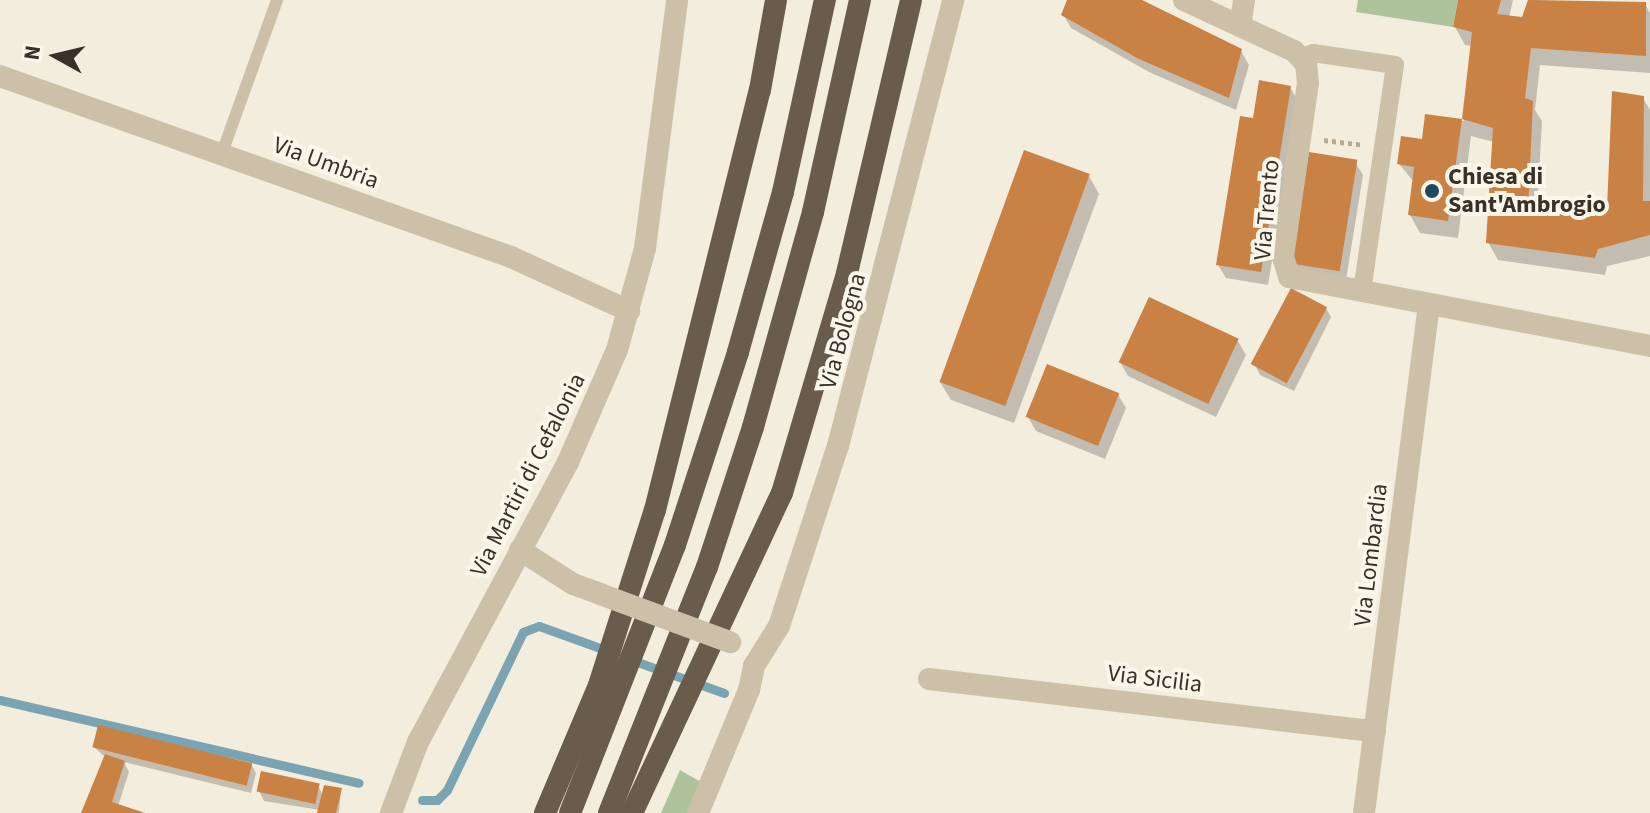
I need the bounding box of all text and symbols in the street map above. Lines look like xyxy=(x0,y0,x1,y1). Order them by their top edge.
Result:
north arrow xyxy=(16,16,96,96)
text: N xyxy=(15,43,49,62)
street label: Via Umbria xyxy=(269,131,383,195)
street label: Via Trento xyxy=(1248,159,1286,261)
place label: Chiesa di Sant'Ambrogio xyxy=(1448,163,1606,219)
marker: Chiesa di Sant'Ambrogio xyxy=(1423,182,1441,200)
street label: Via Bologna xyxy=(814,270,872,392)
street label: Via Martiri di Cefalonia xyxy=(464,368,592,582)
street label: Via Lombardia xyxy=(1348,482,1394,628)
street label: Via Sicilia xyxy=(1106,659,1204,699)

